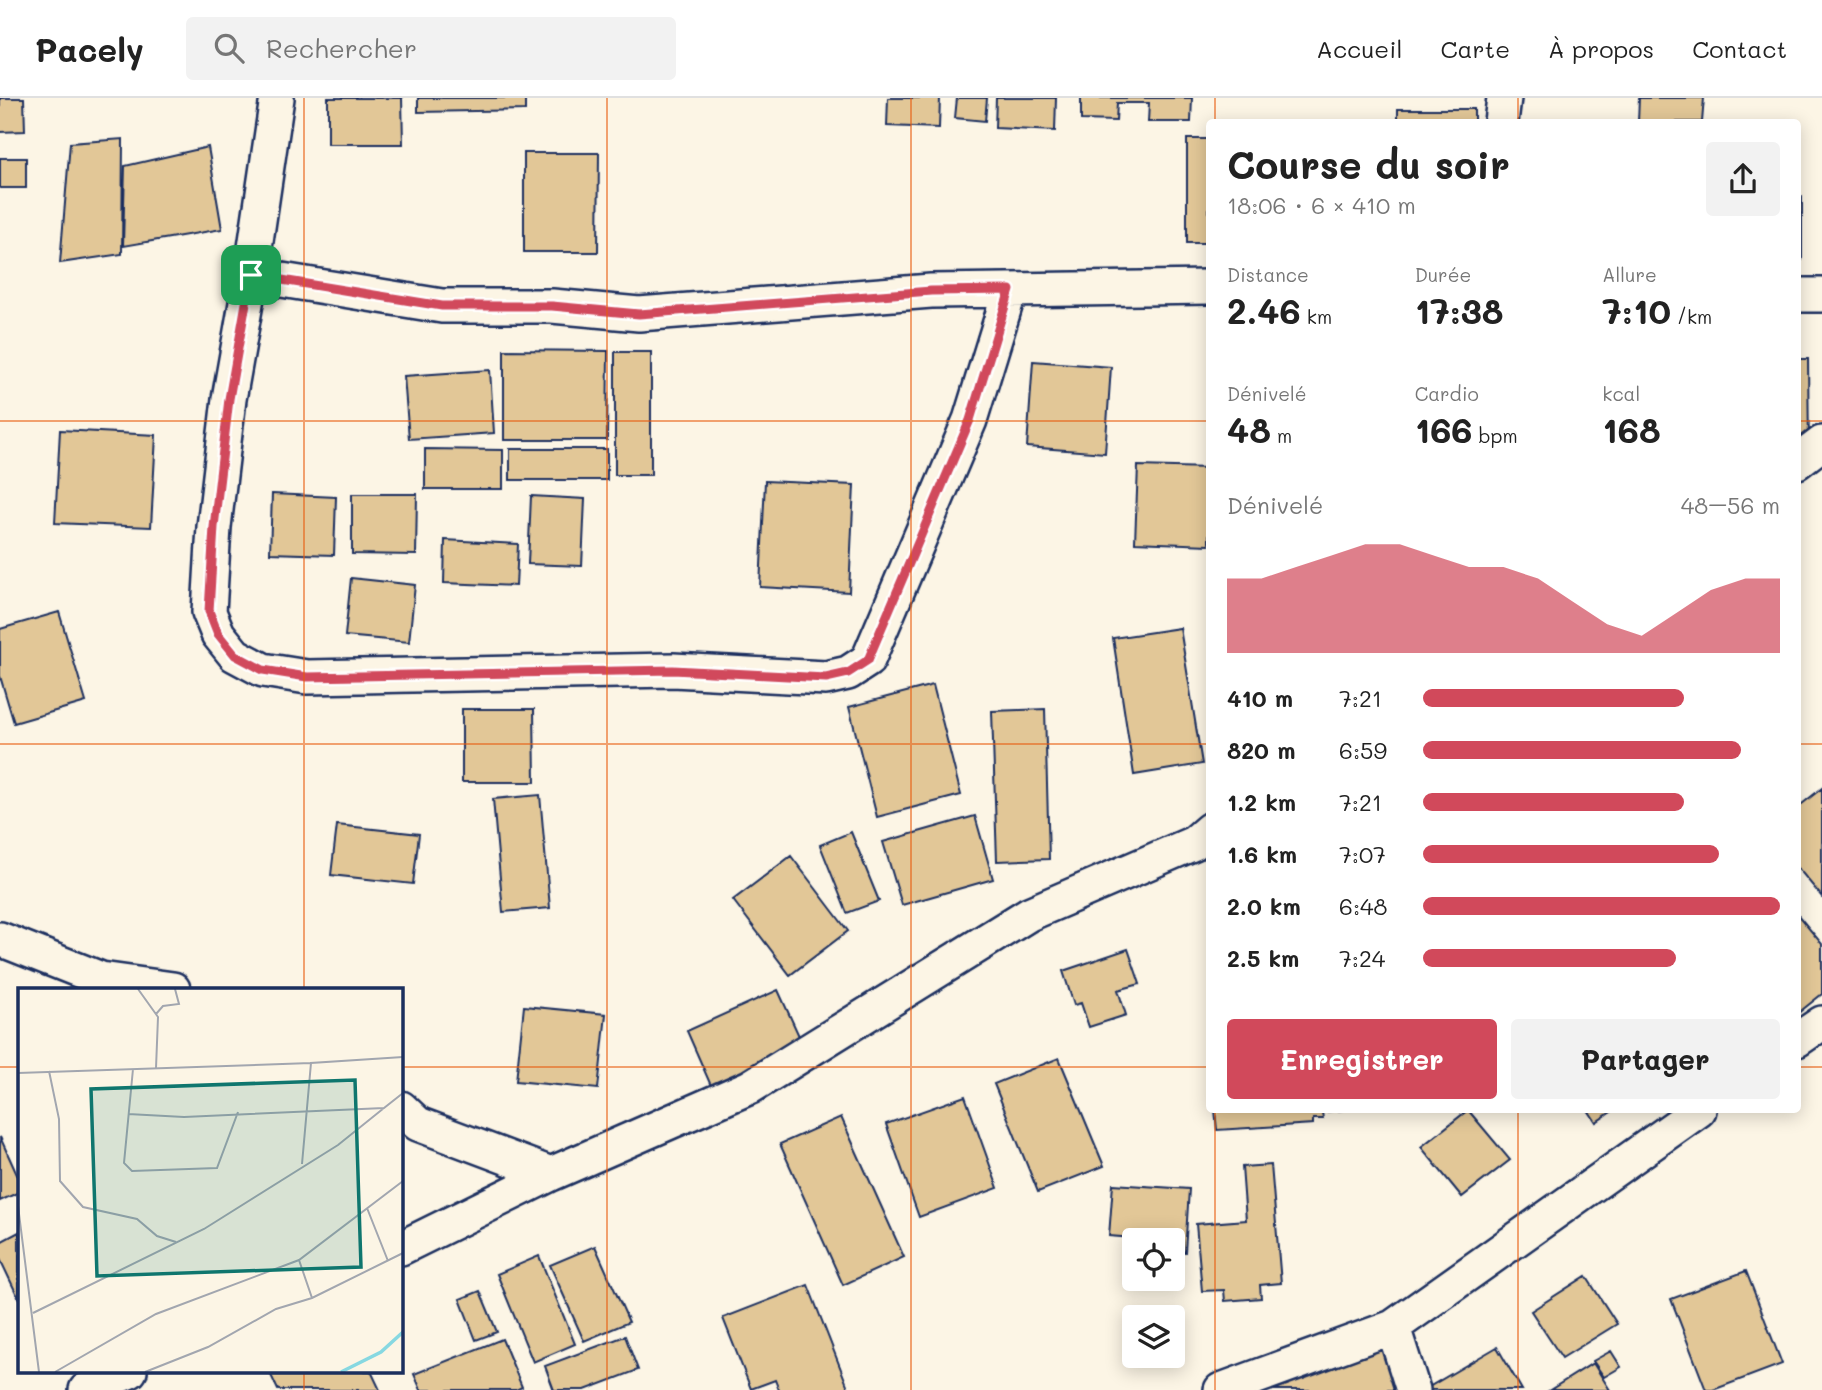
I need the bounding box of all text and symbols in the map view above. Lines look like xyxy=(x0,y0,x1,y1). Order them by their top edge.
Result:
search box xyxy=(186,17,676,80)
text: Pacely xyxy=(35,27,144,70)
icon: search xyxy=(210,29,248,67)
text: Rechercher xyxy=(266,31,417,65)
text: Accueil xyxy=(1316,33,1402,64)
text: Carte xyxy=(1440,33,1510,64)
text: À propos xyxy=(1548,33,1654,64)
text: Contact xyxy=(1692,33,1787,64)
text: Course du soir xyxy=(1227,139,1510,189)
button: share xyxy=(1706,142,1780,216)
text: 18:06 · 6 × 410 m xyxy=(1227,190,1416,220)
pin xyxy=(221,245,281,305)
icon: arrive xyxy=(232,256,270,294)
text: Distance xyxy=(1227,262,1309,287)
text: Durée xyxy=(1415,262,1471,287)
text: Allure xyxy=(1602,262,1657,287)
text: 2.46 xyxy=(1227,287,1301,333)
text: 17:38 xyxy=(1415,287,1503,333)
text: 7:10 xyxy=(1602,287,1671,333)
text: km xyxy=(1301,304,1332,329)
text: /km xyxy=(1671,304,1712,329)
text: Dénivelé xyxy=(1227,381,1307,406)
text: Cardio xyxy=(1415,381,1479,406)
text: kcal xyxy=(1602,381,1640,406)
text: 48 xyxy=(1227,406,1271,452)
text: 166 xyxy=(1415,406,1473,452)
text: 168 xyxy=(1602,406,1661,452)
text: m xyxy=(1271,423,1292,448)
text: bpm xyxy=(1473,423,1518,448)
text: Dénivelé xyxy=(1227,490,1323,520)
text: 48–56 m xyxy=(1681,490,1780,520)
text: 410 m xyxy=(1227,683,1293,713)
text: 7:21 xyxy=(1339,683,1382,713)
text: 820 m xyxy=(1227,735,1295,765)
text: 6:59 xyxy=(1339,735,1387,765)
text: 1.2 km xyxy=(1227,787,1296,817)
text: 7:21 xyxy=(1339,787,1382,817)
text: 1.6 km xyxy=(1227,839,1297,869)
text: 7:07 xyxy=(1339,839,1386,869)
text: 2.0 km xyxy=(1227,891,1301,921)
text: 6:48 xyxy=(1339,891,1387,921)
text: 2.5 km xyxy=(1227,943,1299,973)
text: 7:24 xyxy=(1339,943,1385,973)
inset map xyxy=(18,988,402,1372)
button: Enregistrer xyxy=(1227,1019,1497,1099)
button: Partager xyxy=(1511,1019,1780,1099)
map controls xyxy=(1122,1228,1185,1368)
button: locate xyxy=(1122,1228,1185,1291)
button: layers xyxy=(1122,1305,1185,1368)

